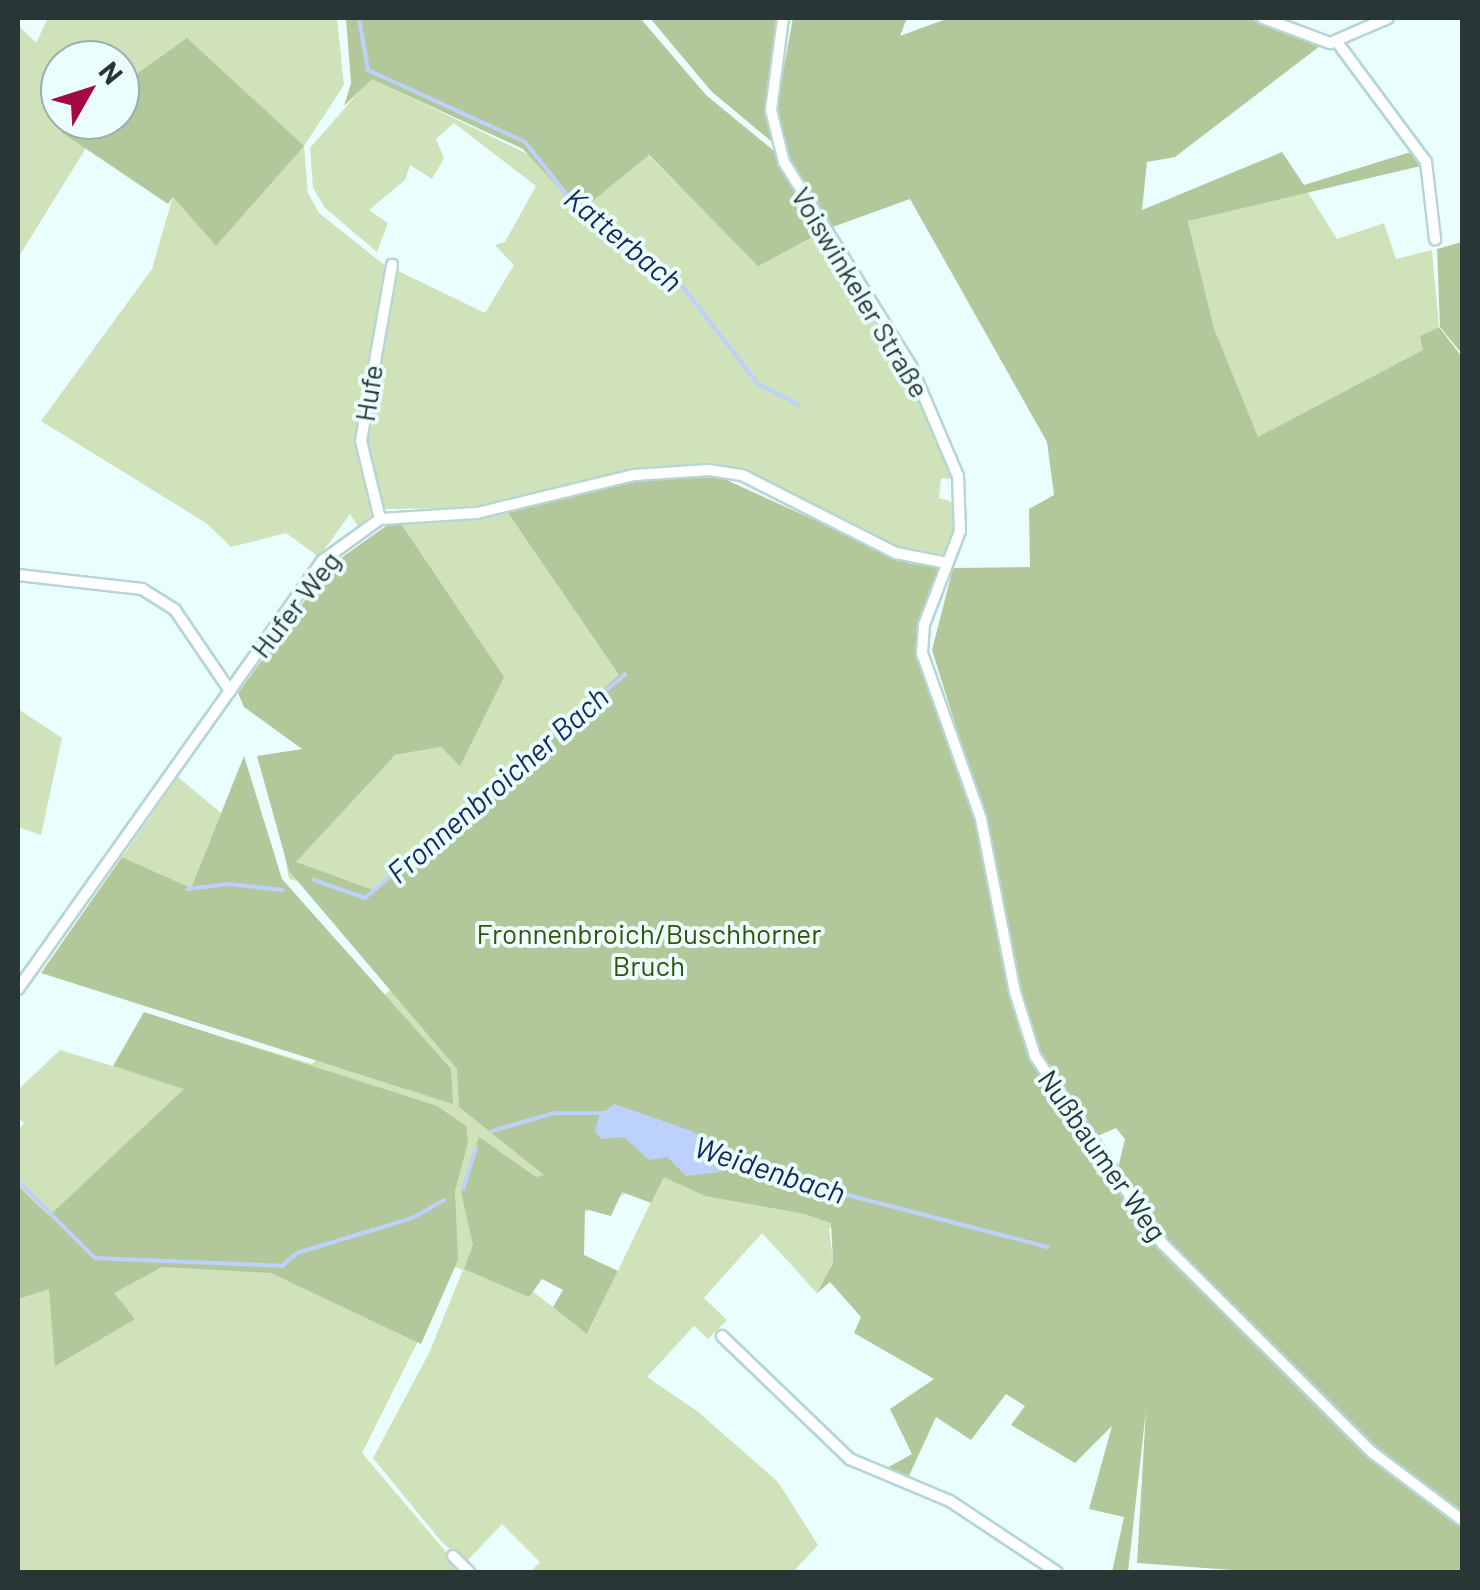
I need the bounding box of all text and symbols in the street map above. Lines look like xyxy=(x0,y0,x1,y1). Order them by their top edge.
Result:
north arrow xyxy=(40,40,140,140)
text: N xyxy=(93,54,131,90)
water label: Katterbach xyxy=(558,179,690,299)
street label: Voiswinkeler Straße xyxy=(785,181,937,403)
street label: Hufe xyxy=(347,362,389,424)
street label: Hufer Weg xyxy=(243,544,347,664)
water label: Fronnenbroicher Bach xyxy=(379,678,615,890)
park label: Fronnenbroich/Buschhorner Bruch xyxy=(477,916,821,982)
street label: Nußbaumer Weg xyxy=(1032,1063,1174,1247)
water label: Weidenbach xyxy=(690,1128,850,1210)

